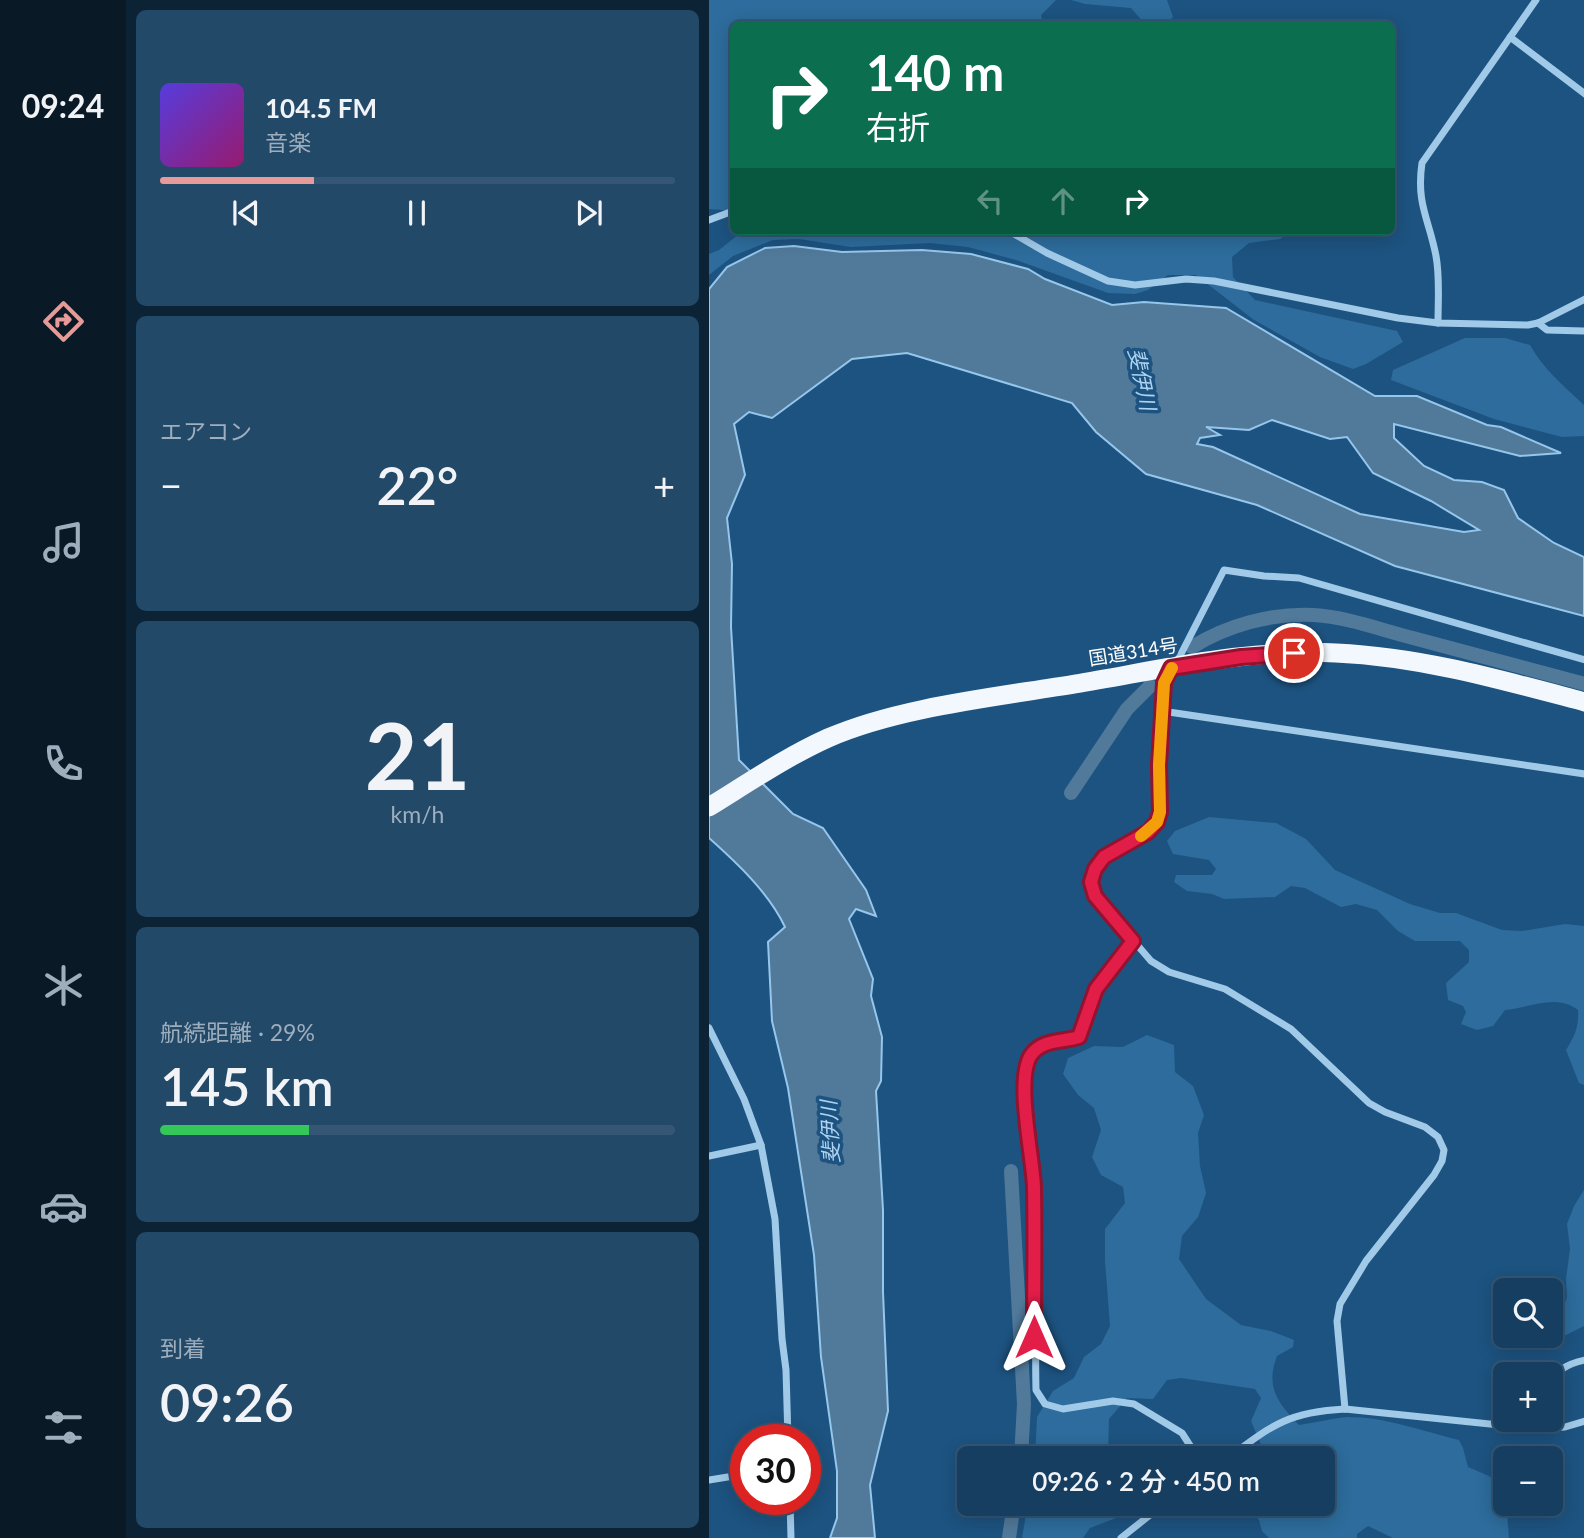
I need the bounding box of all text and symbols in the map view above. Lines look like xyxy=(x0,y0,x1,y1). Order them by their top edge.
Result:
text: 140 m xyxy=(866,43,1004,101)
icon: right xyxy=(751,49,842,140)
text: 09:24 xyxy=(22,86,104,125)
text: 104.5 FM xyxy=(265,92,377,124)
text: 右折 xyxy=(866,107,930,146)
text: 音楽 xyxy=(265,128,311,156)
icon: left xyxy=(971,182,1009,220)
icon: ahead xyxy=(1044,182,1082,220)
icon: right xyxy=(1117,182,1155,220)
icon: previous xyxy=(227,194,265,232)
icon: pause xyxy=(398,194,436,232)
icon: next xyxy=(570,194,608,232)
icon: directions xyxy=(39,297,88,346)
water label: 斐伊川 xyxy=(1124,346,1162,414)
text: エアコン xyxy=(160,417,252,445)
text: 22° xyxy=(377,454,458,516)
text: − xyxy=(160,462,182,508)
text: + xyxy=(653,462,675,508)
icon: music xyxy=(39,518,88,567)
pin xyxy=(1264,623,1324,683)
street label: 国道314号 xyxy=(1087,633,1179,669)
icon: arrive xyxy=(1275,634,1313,672)
text: 21 xyxy=(365,700,470,809)
icon: phone xyxy=(39,739,88,788)
text: km/h xyxy=(391,800,444,828)
icon: climate xyxy=(39,961,88,1010)
text: 航続距離 · 29% xyxy=(160,1018,315,1046)
text: 145 km xyxy=(160,1055,334,1117)
water label: 斐伊川 xyxy=(815,1098,843,1164)
icon: car xyxy=(39,1182,88,1231)
map controls xyxy=(1493,1278,1563,1516)
button: search xyxy=(1493,1278,1563,1348)
position arrow xyxy=(997,1300,1071,1374)
text: 到着 xyxy=(160,1334,206,1362)
button: + xyxy=(1493,1362,1563,1432)
text: 09:26 xyxy=(160,1371,294,1433)
icon: filters xyxy=(39,1403,88,1452)
speed limit sign: 30 xyxy=(730,1424,821,1515)
button: − xyxy=(1493,1446,1563,1516)
text: 09:26 · 2 分 · 450 m xyxy=(1032,1465,1260,1497)

